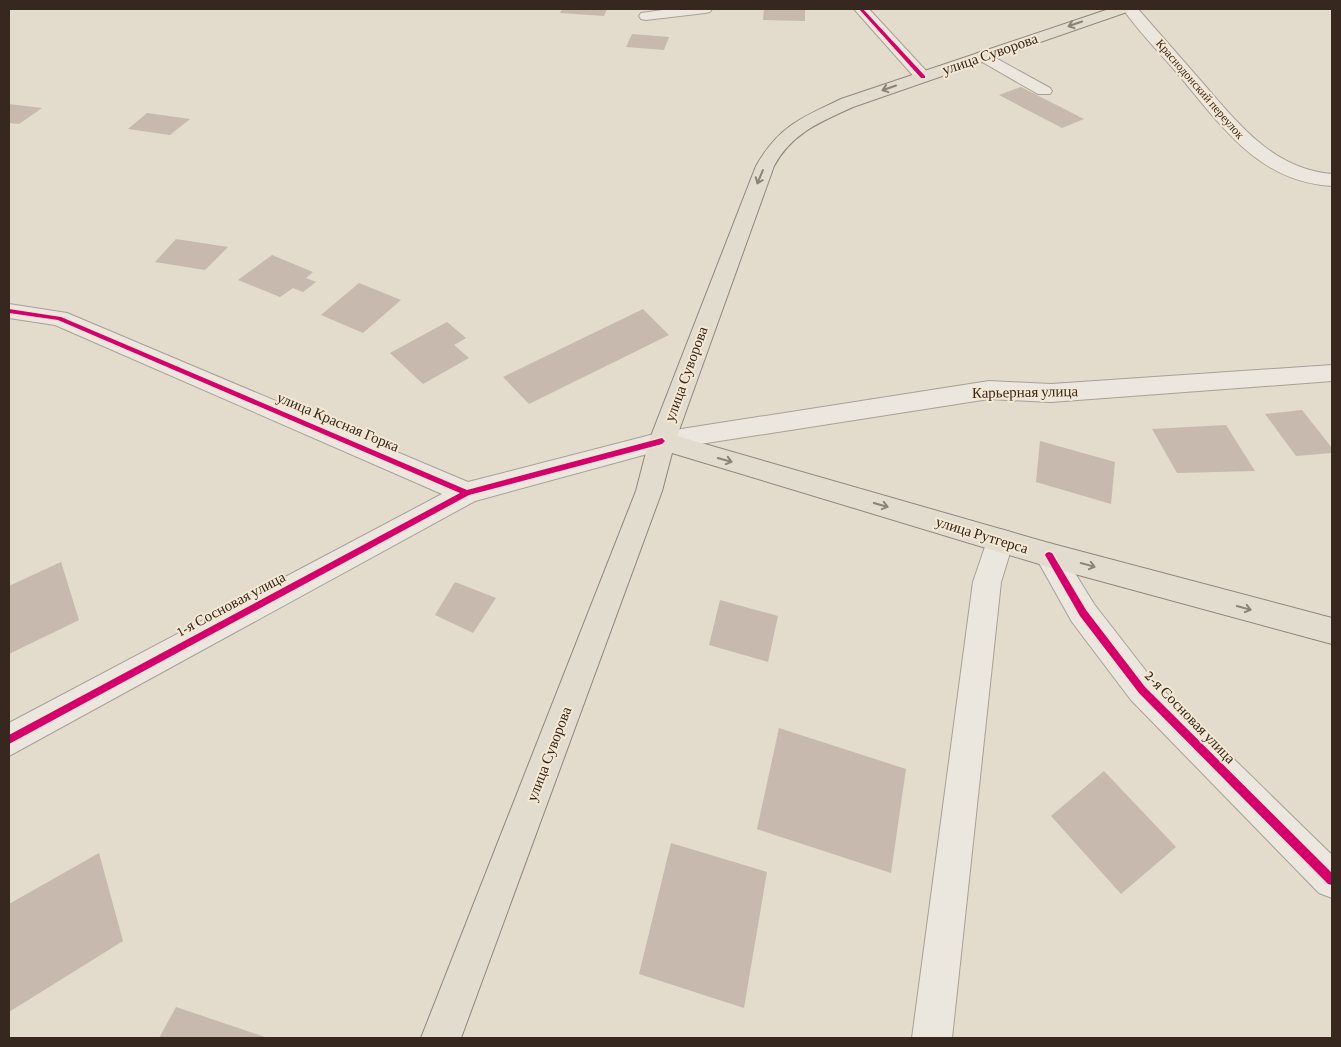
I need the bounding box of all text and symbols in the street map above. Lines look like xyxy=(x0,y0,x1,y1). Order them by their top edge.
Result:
one-way arrow xyxy=(1068,20,1084,30)
street label: улица Суворова xyxy=(940,30,1040,78)
street label: Краснодонский переулок xyxy=(1153,36,1247,142)
one-way arrow xyxy=(881,84,897,93)
one-way arrow xyxy=(755,169,765,184)
street label: улица Суворова xyxy=(661,324,711,424)
street label: Карьерная улица xyxy=(972,383,1079,401)
street label: улица Красная Горка xyxy=(275,389,402,455)
one-way arrow xyxy=(717,455,733,465)
one-way arrow xyxy=(873,501,889,511)
street label: улица Рутгерса xyxy=(934,513,1031,557)
one-way arrow xyxy=(1079,561,1095,571)
street label: 1-я Сосновая улица xyxy=(174,568,288,639)
one-way arrow xyxy=(1236,603,1252,613)
street label: 2-я Сосновая улица xyxy=(1142,667,1239,767)
street label: улица Суворова xyxy=(524,704,575,804)

